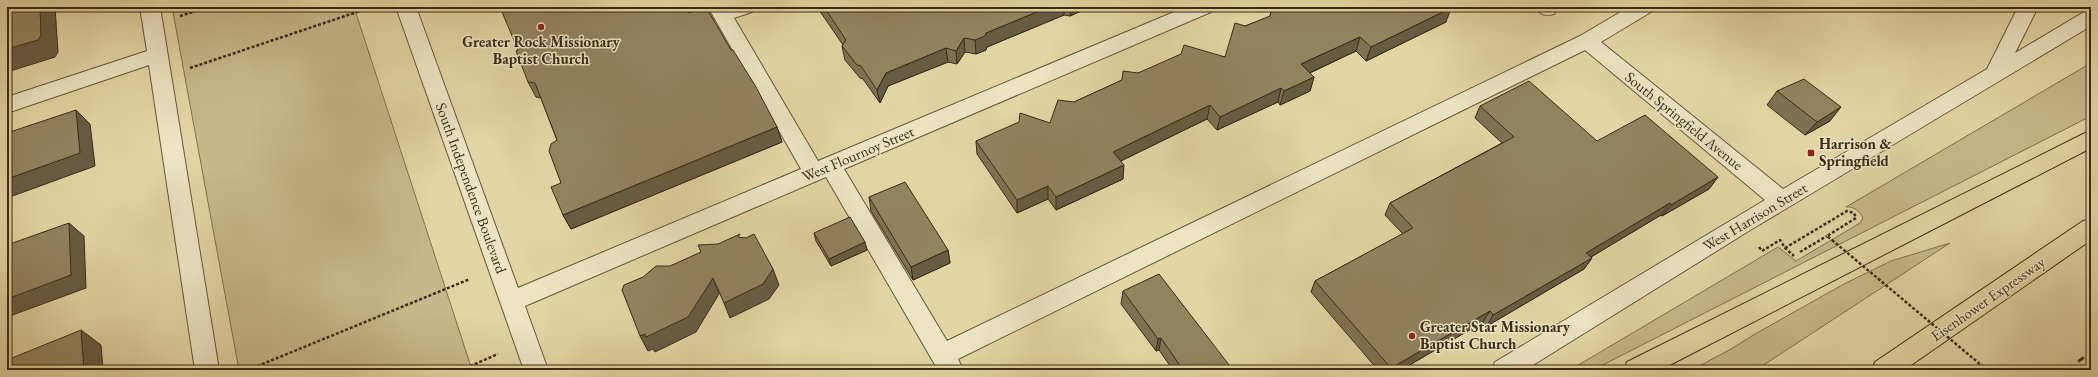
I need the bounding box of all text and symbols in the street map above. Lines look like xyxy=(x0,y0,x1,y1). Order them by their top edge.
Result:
marker: Greater Rock Missionary Baptist Church xyxy=(536,22,546,32)
place label: Greater Rock Missionary Baptist Church xyxy=(462,32,620,68)
street label: South Springfield Avenue xyxy=(1621,67,1747,174)
street label: South Independence Boulevard xyxy=(432,100,511,276)
street label: West Flournoy Street xyxy=(799,121,917,186)
place label: Harrison & Springfield xyxy=(1819,134,1891,170)
marker: Harrison & Springfield xyxy=(1806,148,1816,158)
street label: West Harrison Street xyxy=(1699,178,1811,255)
street label: Eisenhower Expressway xyxy=(1927,252,2049,345)
place label: Greater Star Missionary Baptist Church xyxy=(1420,317,1571,353)
marker: Greater Star Missionary Baptist Church xyxy=(1407,331,1417,341)

